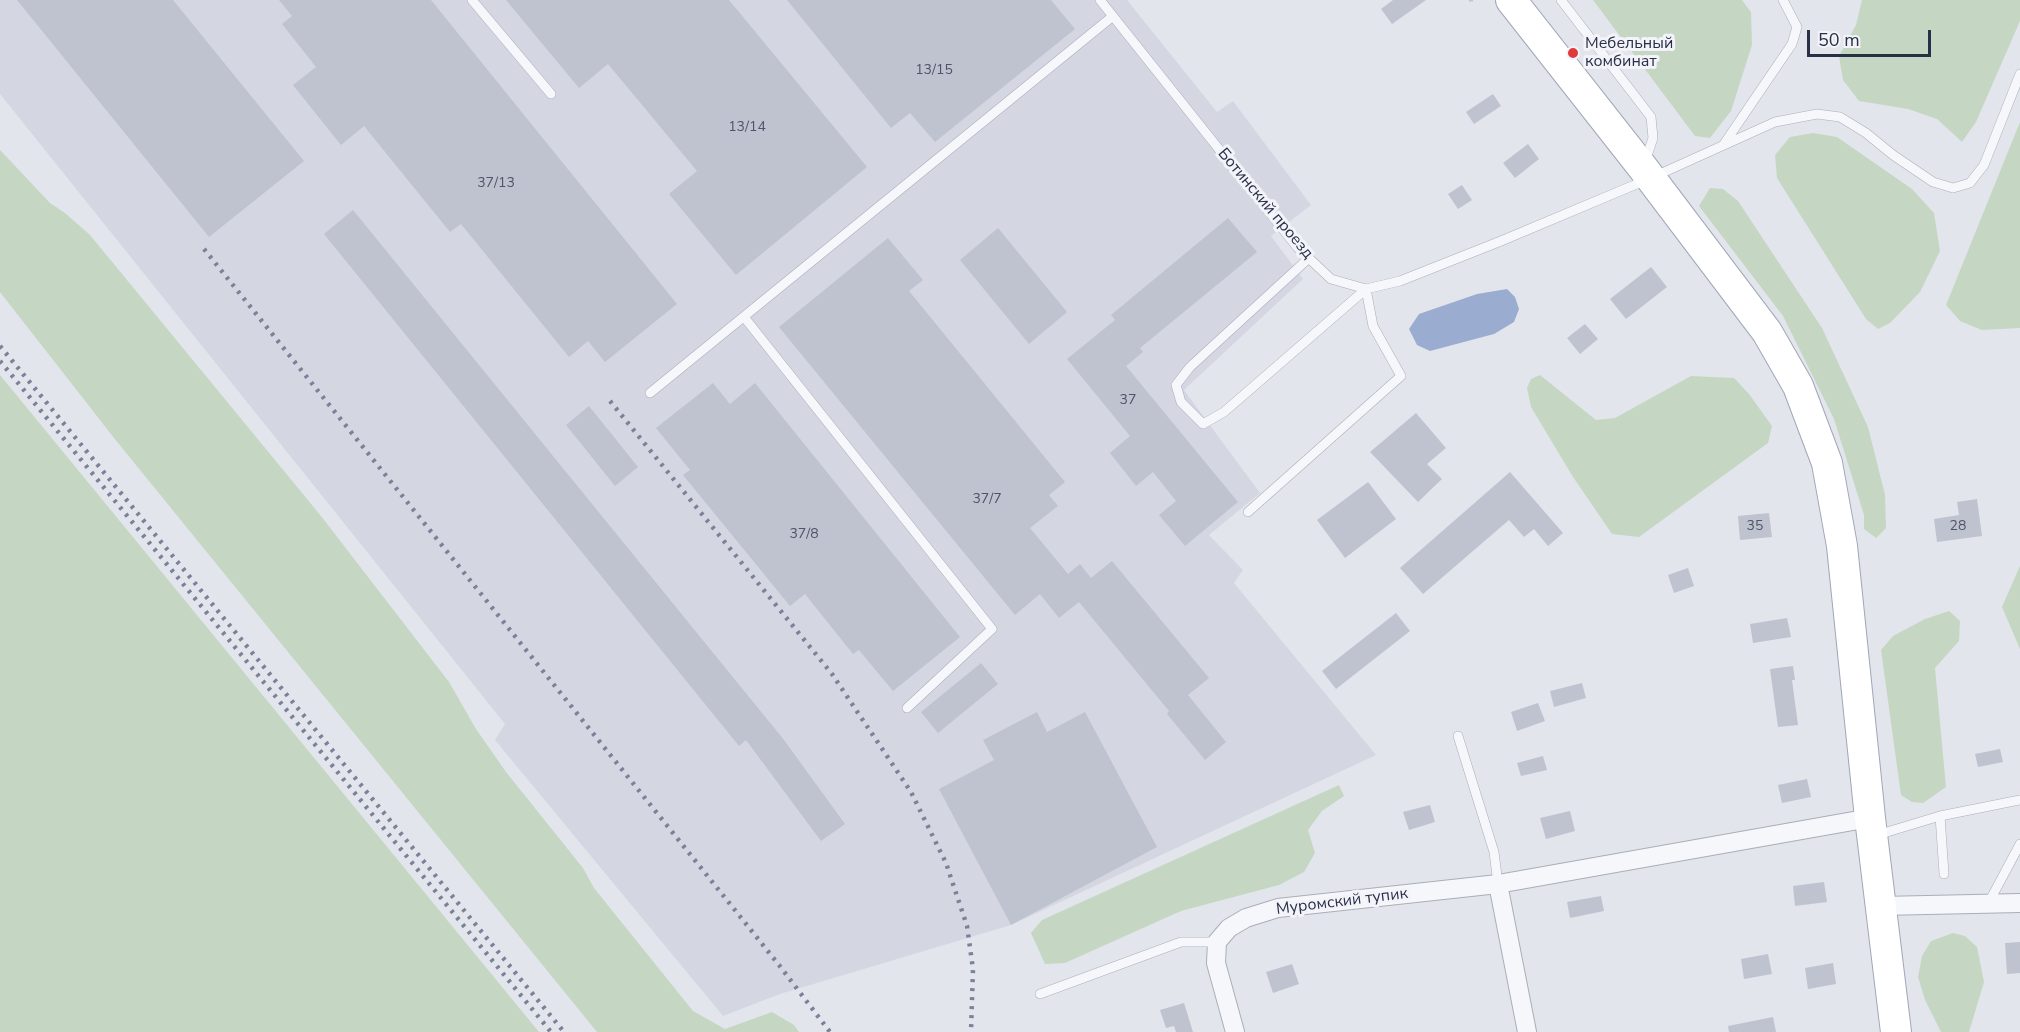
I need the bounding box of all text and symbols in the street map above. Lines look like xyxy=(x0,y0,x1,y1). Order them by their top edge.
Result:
scale bar xyxy=(1810,18,1934,56)
text: 50 m xyxy=(1818,28,1860,52)
place label: Мебельный комбинат xyxy=(1585,34,1673,72)
marker: Мебельный комбинат xyxy=(1566,46,1580,60)
house number: 13/15 xyxy=(915,63,953,79)
house number: 13/14 xyxy=(728,120,766,136)
street label: Ботинский проезд xyxy=(1213,145,1317,263)
house number: 37/13 xyxy=(477,176,515,192)
house number: 37 xyxy=(1120,393,1136,409)
house number: 37/7 xyxy=(972,492,1002,508)
house number: 35 xyxy=(1747,519,1763,535)
house number: 28 xyxy=(1950,519,1966,535)
house number: 37/8 xyxy=(789,527,819,543)
street label: Муромский тупик xyxy=(1275,884,1409,920)

